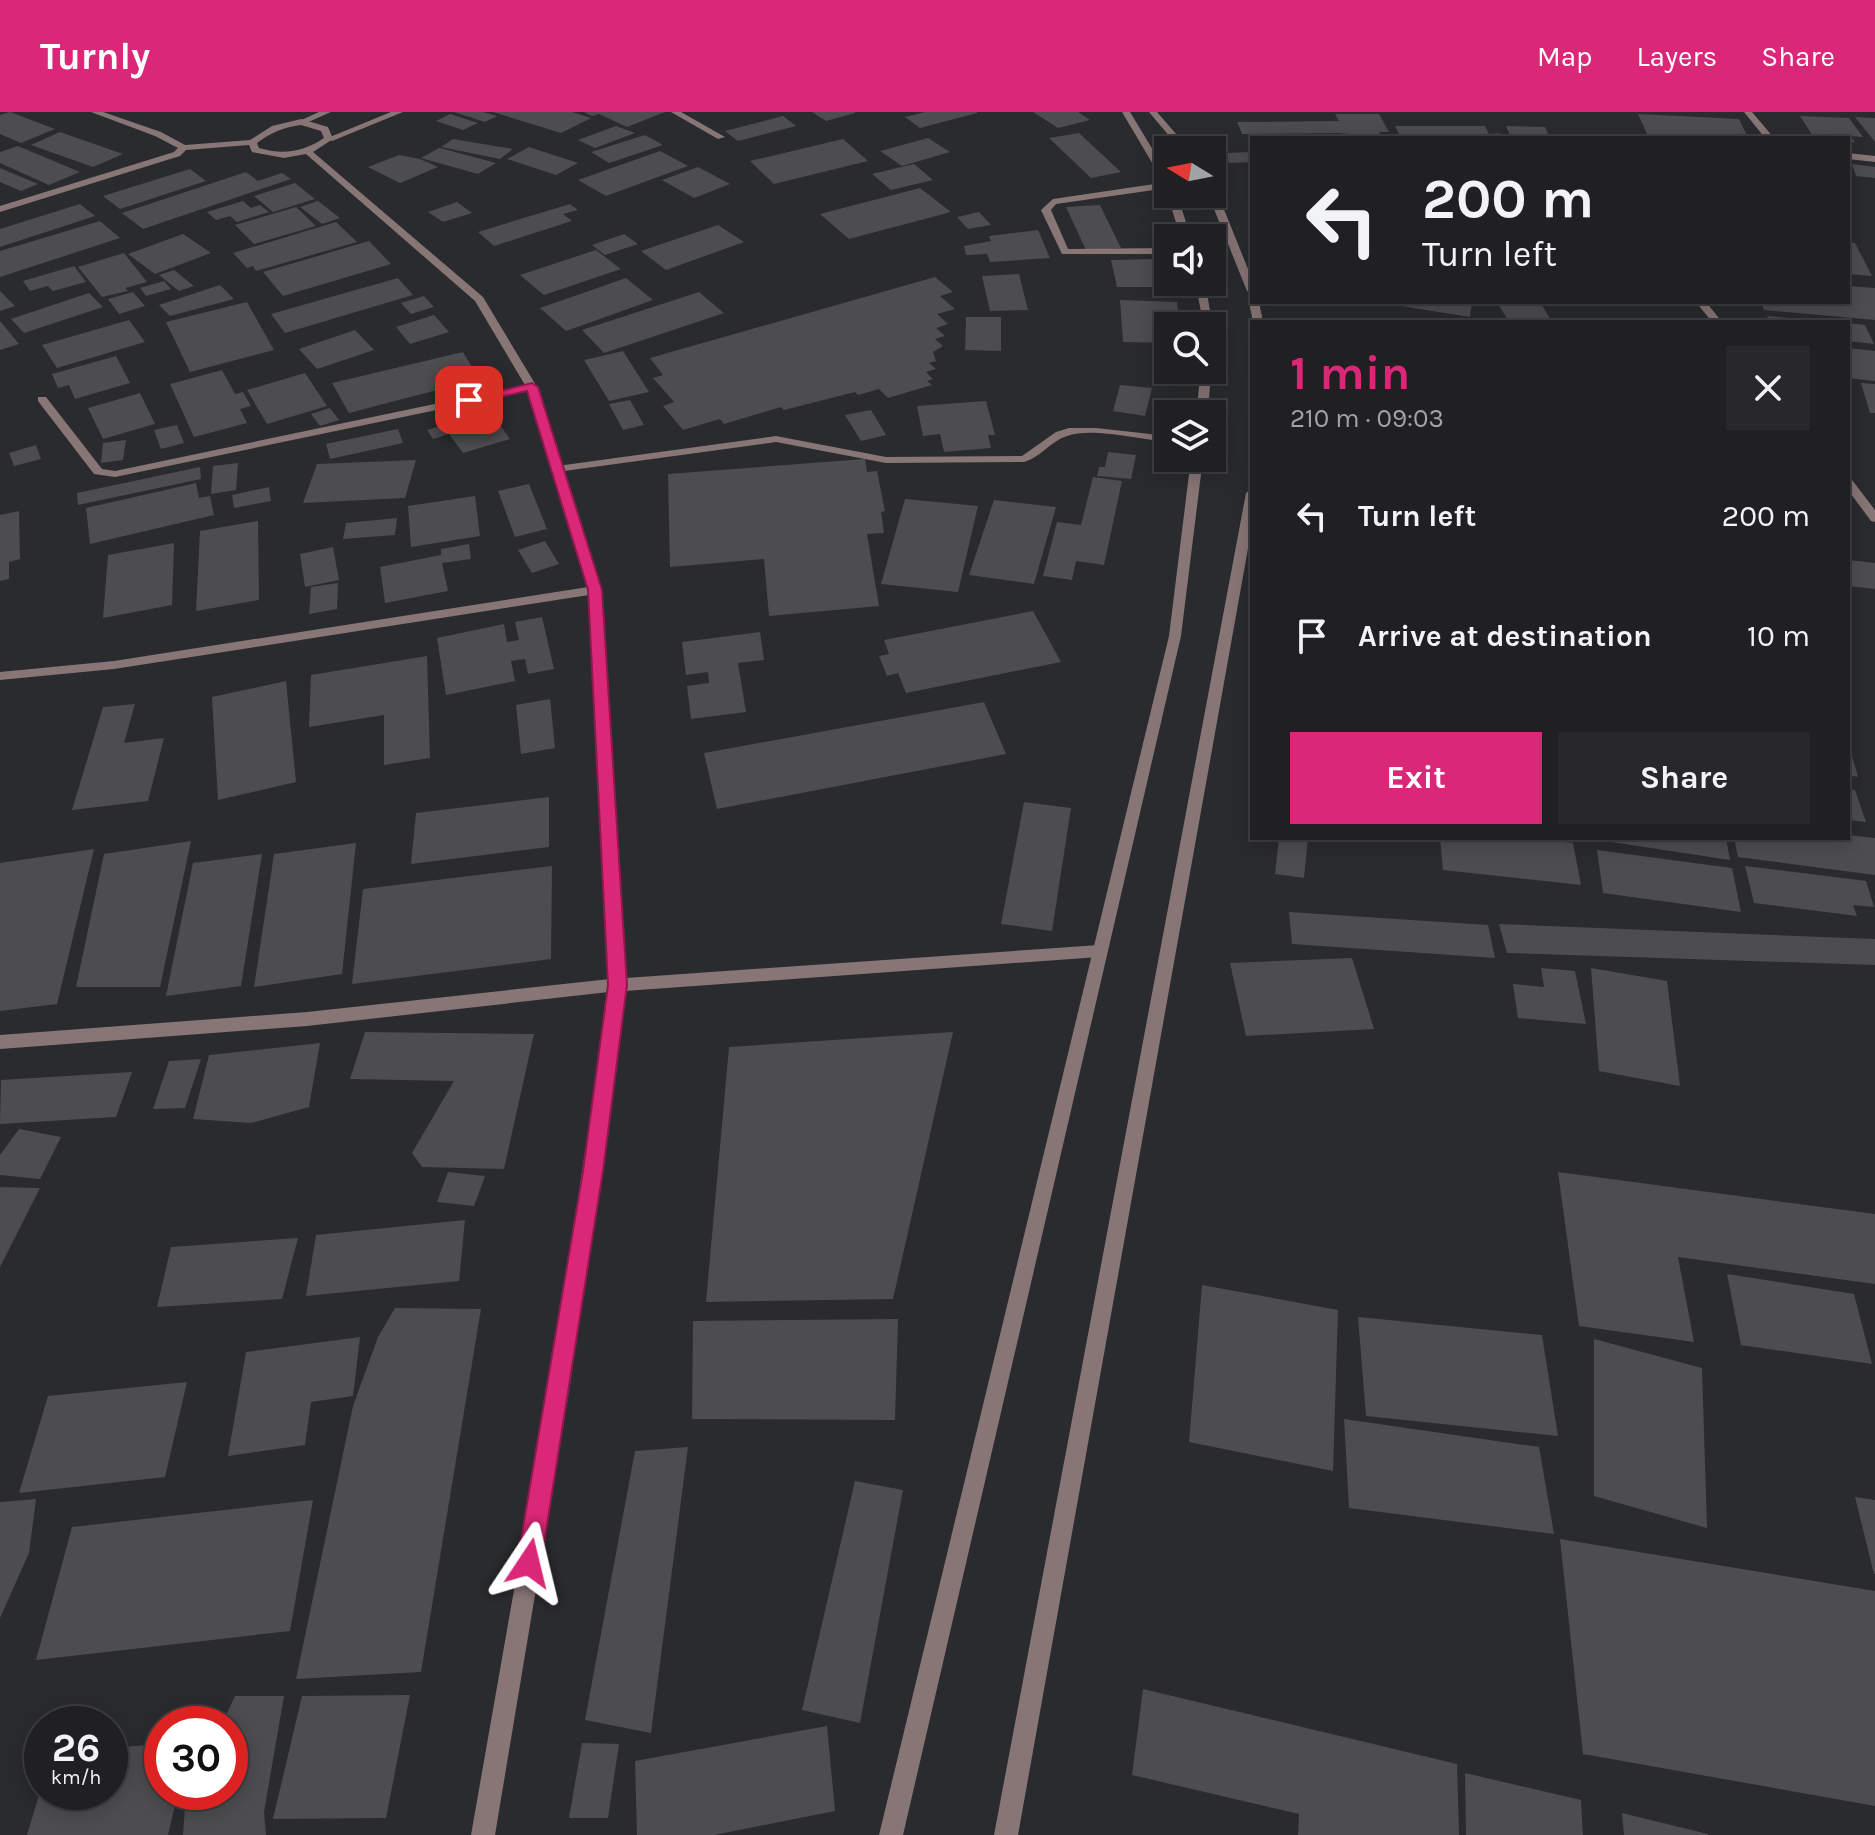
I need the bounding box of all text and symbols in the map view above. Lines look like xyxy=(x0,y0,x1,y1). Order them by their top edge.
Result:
text: Turnly xyxy=(40,34,150,79)
text: Map xyxy=(1537,40,1592,73)
text: Layers xyxy=(1636,40,1717,73)
text: Share xyxy=(1761,40,1835,73)
north arrow xyxy=(1154,136,1226,208)
map controls xyxy=(1154,136,1226,472)
text: 200 m xyxy=(1422,166,1594,231)
icon: left xyxy=(1290,168,1394,272)
button: sound xyxy=(1154,224,1226,296)
text: Turn left xyxy=(1422,233,1557,275)
button: search xyxy=(1154,312,1226,384)
text: 1 min xyxy=(1290,345,1410,401)
button: close xyxy=(1726,346,1810,430)
pin xyxy=(435,366,503,434)
icon: arrive xyxy=(447,378,491,422)
button: layers xyxy=(1154,400,1226,472)
text: 210 m · 09:03 xyxy=(1290,403,1444,434)
icon: left xyxy=(1290,494,1334,538)
text: Turn left xyxy=(1358,498,1476,534)
text: 200 m xyxy=(1722,498,1810,534)
icon: arrive xyxy=(1290,614,1334,658)
text: Arrive at destination xyxy=(1358,618,1652,654)
text: 10 m xyxy=(1747,618,1810,654)
button: Exit xyxy=(1290,732,1542,824)
button: Share xyxy=(1558,732,1810,824)
position arrow xyxy=(487,1521,571,1605)
speed limit sign: 30 xyxy=(144,1706,248,1810)
text: 26 xyxy=(52,1724,100,1771)
text: km/h xyxy=(51,1766,101,1789)

